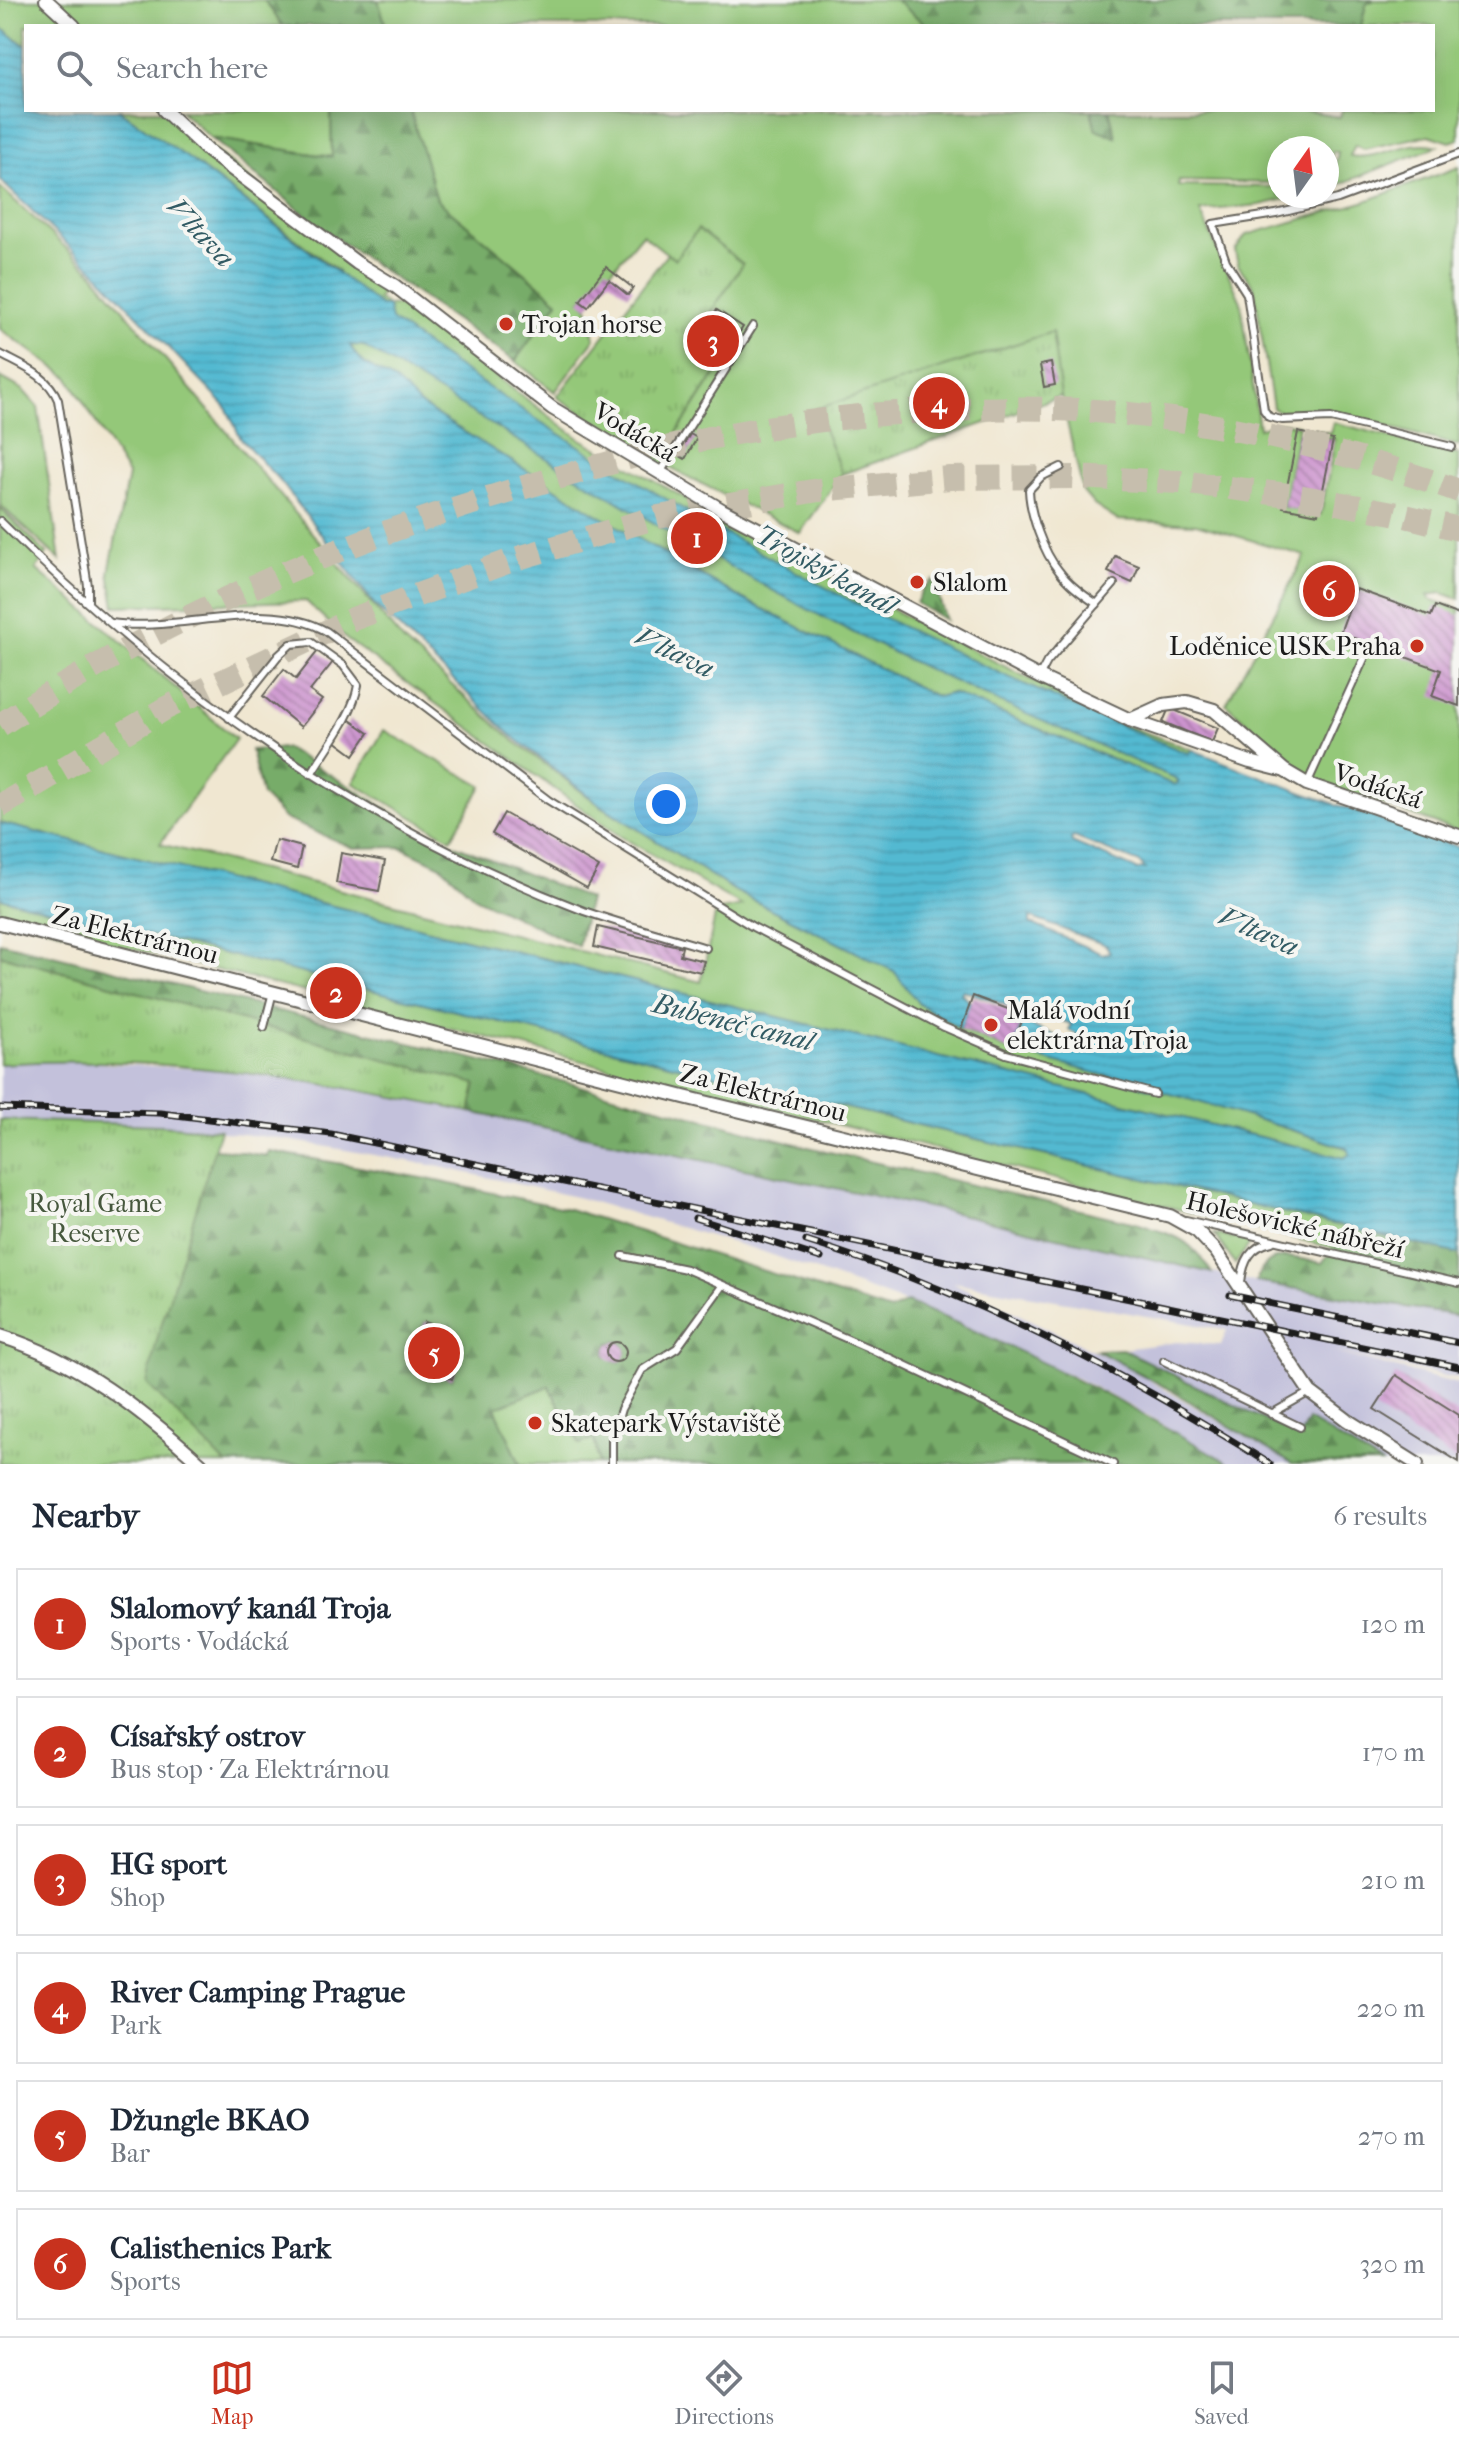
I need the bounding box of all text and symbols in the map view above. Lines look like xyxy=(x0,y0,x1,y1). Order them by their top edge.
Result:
search box xyxy=(24,24,1435,112)
icon: search xyxy=(52,46,96,90)
text: Search here xyxy=(116,51,268,86)
north arrow xyxy=(1267,136,1339,208)
water label: Vltava xyxy=(161,190,241,274)
place label: Trojan horse xyxy=(522,309,662,340)
pin: 3 xyxy=(687,311,739,371)
marker: Trojan horse xyxy=(497,315,515,333)
pin: 4 xyxy=(913,373,965,433)
street label: Vodácká xyxy=(587,395,683,469)
pin: 1 xyxy=(671,508,723,568)
water label: Trojský kanál xyxy=(750,518,905,624)
pin: 6 xyxy=(1303,561,1355,621)
place label: Slalom xyxy=(933,567,1008,598)
marker: Slalom xyxy=(908,573,926,591)
water label: Vltava xyxy=(630,619,720,685)
place label: Loděnice USK Praha xyxy=(1169,631,1402,662)
marker: Loděnice USK Praha xyxy=(1408,637,1426,655)
street label: Vodácká xyxy=(1329,756,1427,816)
your location xyxy=(646,784,686,824)
street label: Za Elektrárnou xyxy=(49,899,222,971)
water label: Vltava xyxy=(1214,899,1304,963)
pin: 2 xyxy=(310,963,362,1023)
water label: Bubeneč canal xyxy=(648,986,820,1059)
place label: Malá vodní elektrárna Troja xyxy=(1007,995,1188,1056)
marker: Malá vodní elektrárna Troja xyxy=(982,1016,1000,1034)
street label: Za Elektrárnou xyxy=(677,1057,850,1129)
street label: Holešovické nábřeží xyxy=(1183,1185,1407,1265)
park label: Royal Game Reserve xyxy=(28,1188,162,1249)
pin: 5 xyxy=(408,1323,460,1383)
place label: Skatepark Výstaviště xyxy=(551,1408,781,1439)
marker: Skatepark Výstaviště xyxy=(526,1414,544,1432)
text: Nearby xyxy=(32,1496,139,1536)
text: 6 results xyxy=(1333,1501,1427,1532)
text: Slalomový kanál Troja xyxy=(110,1591,390,1626)
text: 1 xyxy=(55,1609,65,1640)
text: 120 m xyxy=(1361,1609,1425,1640)
text: Sports · Vodácká xyxy=(110,1626,289,1657)
text: Císařský ostrov xyxy=(110,1719,305,1754)
text: 2 xyxy=(53,1737,67,1768)
text: 170 m xyxy=(1362,1737,1425,1768)
text: Bus stop · Za Elektrárnou xyxy=(110,1754,390,1785)
text: HG sport xyxy=(110,1847,227,1882)
text: 3 xyxy=(55,1865,65,1896)
text: 210 m xyxy=(1361,1865,1425,1896)
text: Shop xyxy=(110,1882,165,1913)
text: River Camping Prague xyxy=(110,1975,405,2010)
text: 4 xyxy=(52,1993,68,2024)
text: 220 m xyxy=(1357,1993,1425,2024)
text: Park xyxy=(110,2010,162,2041)
text: Džungle BKAO xyxy=(110,2103,310,2138)
text: 5 xyxy=(54,2121,66,2152)
text: 270 m xyxy=(1358,2121,1425,2152)
text: Bar xyxy=(110,2138,150,2169)
text: Calisthenics Park xyxy=(110,2231,331,2266)
text: 6 xyxy=(53,2249,67,2280)
text: 320 m xyxy=(1359,2249,1425,2280)
text: Sports xyxy=(110,2266,181,2297)
tab: Map xyxy=(210,2356,254,2430)
tab: Directions xyxy=(675,2356,774,2430)
tab: Saved xyxy=(1194,2356,1249,2430)

